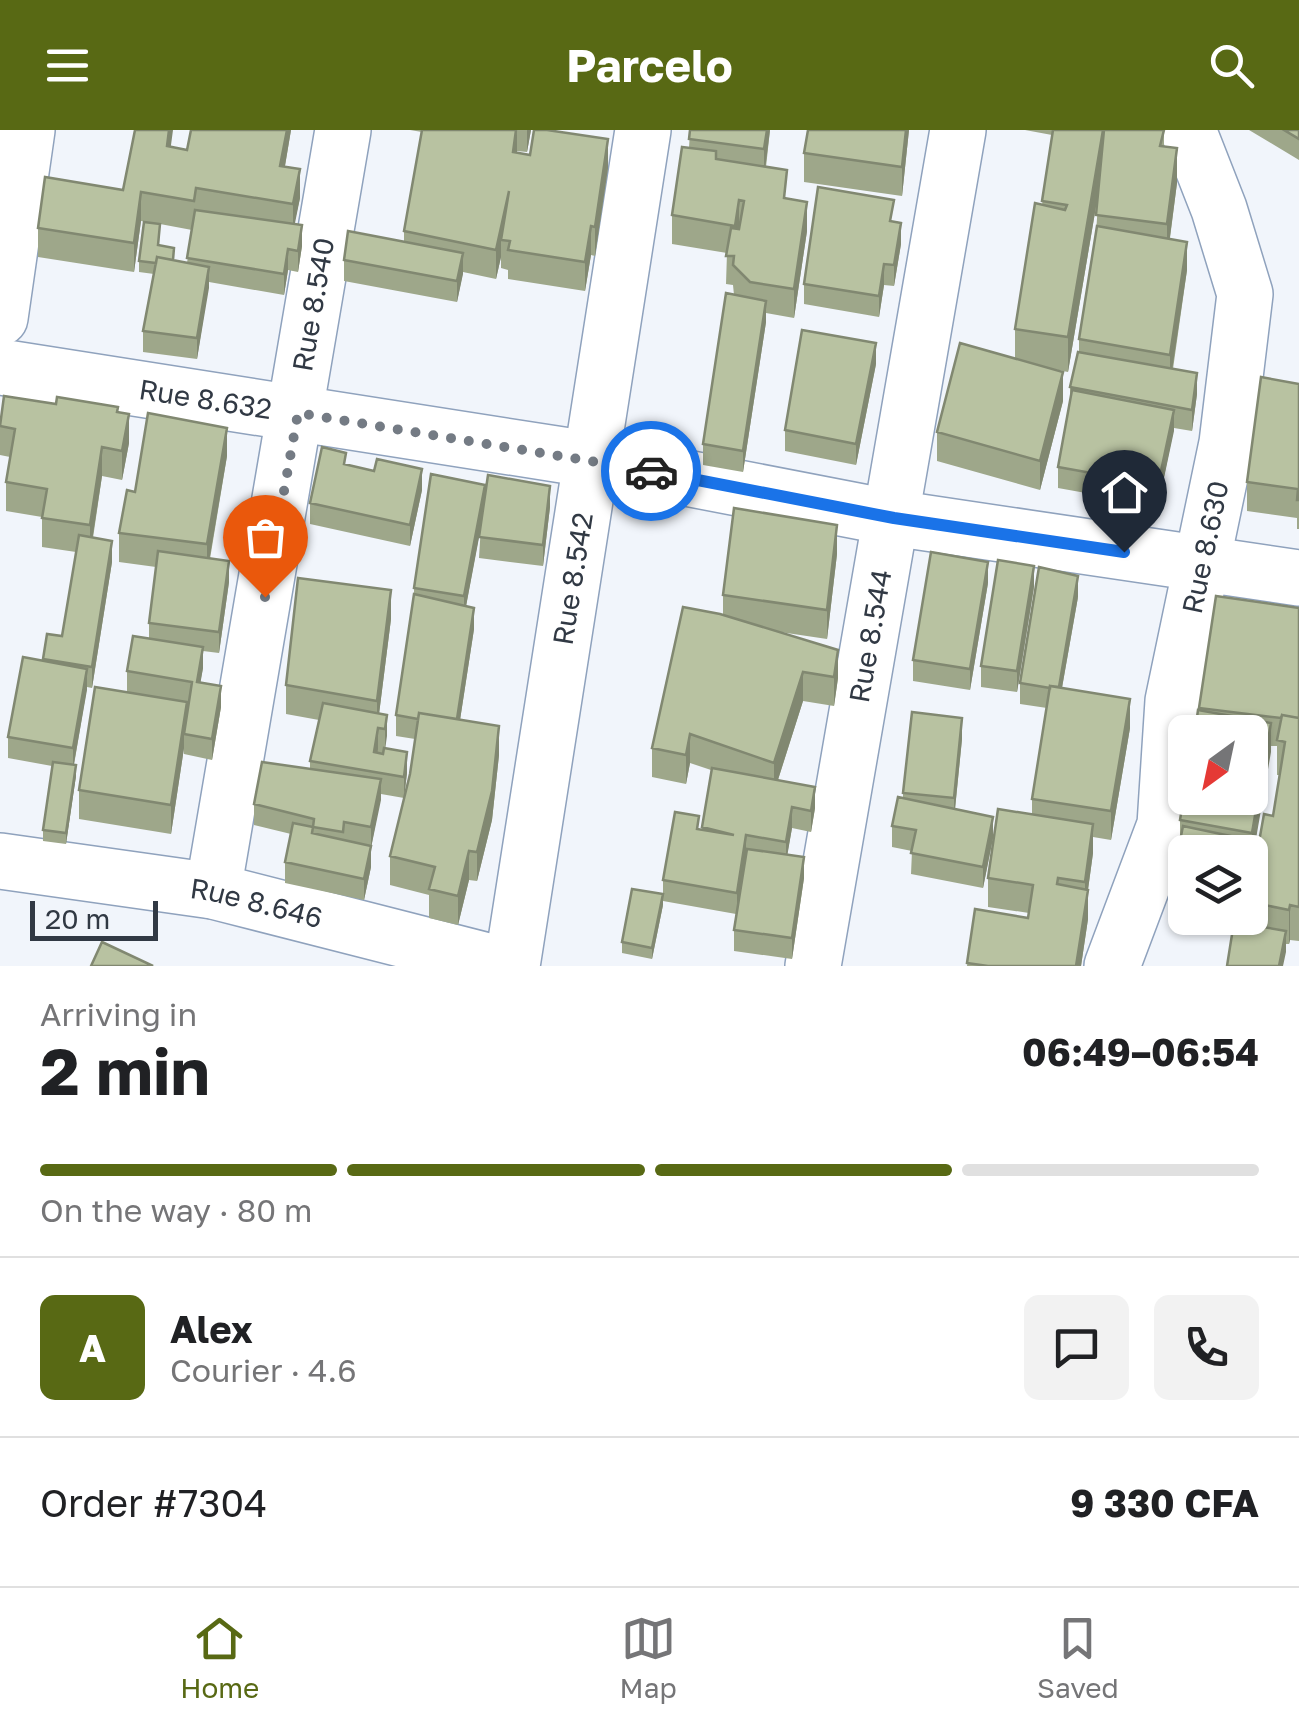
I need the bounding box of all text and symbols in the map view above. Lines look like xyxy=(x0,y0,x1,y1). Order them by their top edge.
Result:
icon: menu xyxy=(40,38,95,93)
text: Parcelo xyxy=(566,38,733,92)
icon: search xyxy=(1204,38,1259,93)
street label: Rue 8.540 xyxy=(285,235,340,374)
street label: Rue 8.632 xyxy=(137,372,274,425)
courier xyxy=(601,421,701,521)
icon: car xyxy=(624,444,679,499)
pin xyxy=(1082,450,1167,553)
icon: home xyxy=(1097,465,1152,520)
street label: Rue 8.630 xyxy=(1175,478,1235,617)
pin xyxy=(223,495,308,598)
icon: bag xyxy=(238,510,293,565)
street label: Rue 8.542 xyxy=(546,510,599,647)
street label: Rue 8.544 xyxy=(842,567,898,705)
north arrow xyxy=(1168,715,1268,815)
map controls xyxy=(1168,715,1268,935)
button: layers xyxy=(1168,835,1268,935)
street label: Rue 8.646 xyxy=(188,871,326,934)
scale bar xyxy=(30,896,158,940)
text: 20 m xyxy=(45,902,110,935)
text: Arriving in xyxy=(40,995,197,1033)
text: 06:49–06:54 xyxy=(1022,1029,1259,1074)
text: 2 min xyxy=(40,1031,210,1109)
text: On the way · 80 m xyxy=(40,1191,312,1229)
button: chat xyxy=(1024,1295,1129,1400)
button: phone xyxy=(1154,1295,1259,1400)
text: Alex xyxy=(170,1306,253,1351)
text: A xyxy=(79,1325,106,1370)
text: Courier · 4.6 xyxy=(170,1351,357,1389)
text: Order #7304 xyxy=(40,1480,267,1525)
text: 9 330 CFA xyxy=(1070,1480,1259,1525)
tab: Home xyxy=(180,1611,259,1704)
tab: Map xyxy=(620,1611,677,1704)
tab: Saved xyxy=(1037,1611,1119,1704)

